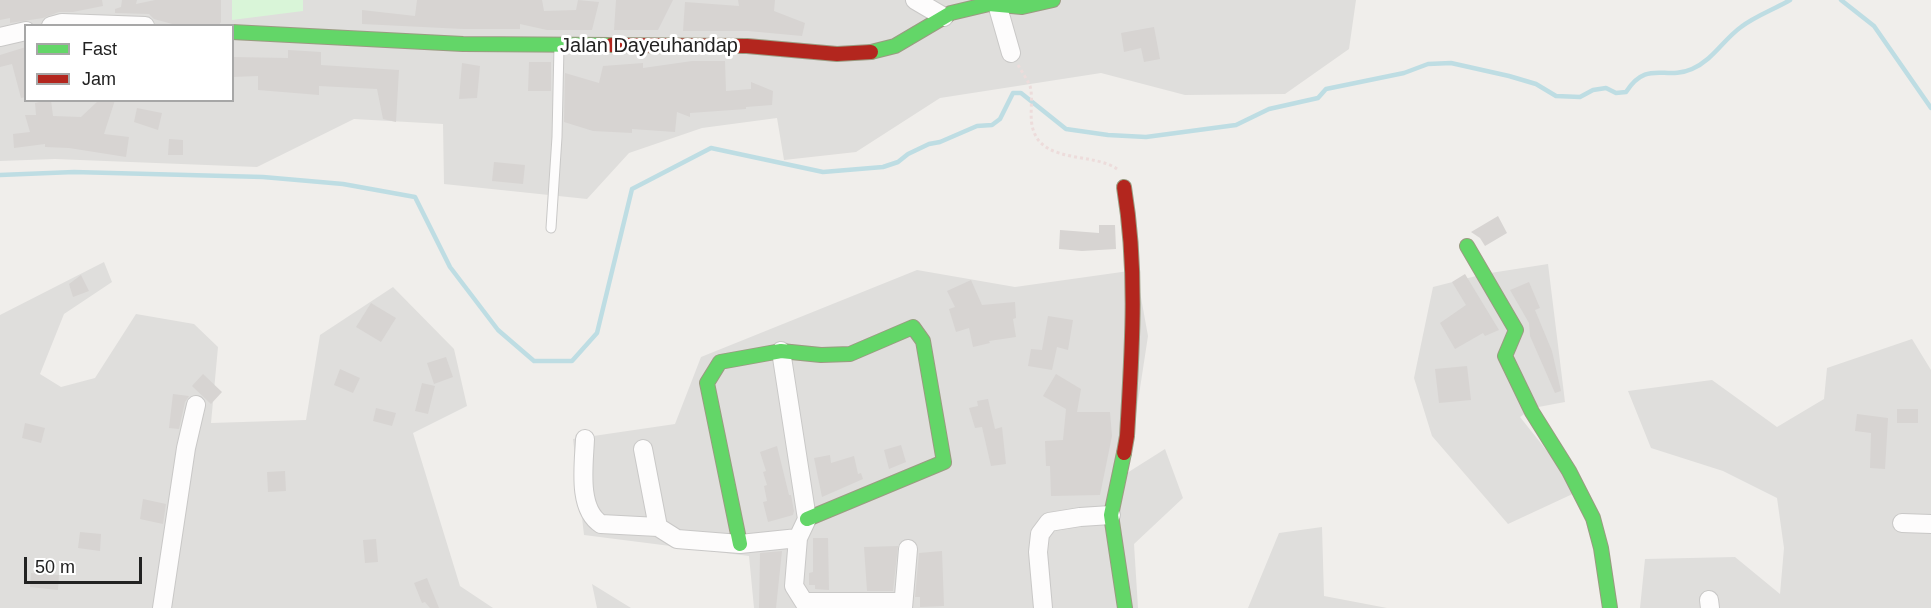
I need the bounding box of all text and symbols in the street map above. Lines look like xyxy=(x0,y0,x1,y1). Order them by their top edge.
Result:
legend xyxy=(24,24,234,102)
street label: Jalan Dayeuhandap xyxy=(560,34,738,58)
text: Fast xyxy=(82,39,117,59)
text: Jam xyxy=(82,69,116,89)
scale bar xyxy=(27,545,146,583)
text: 50 m xyxy=(35,557,75,577)

